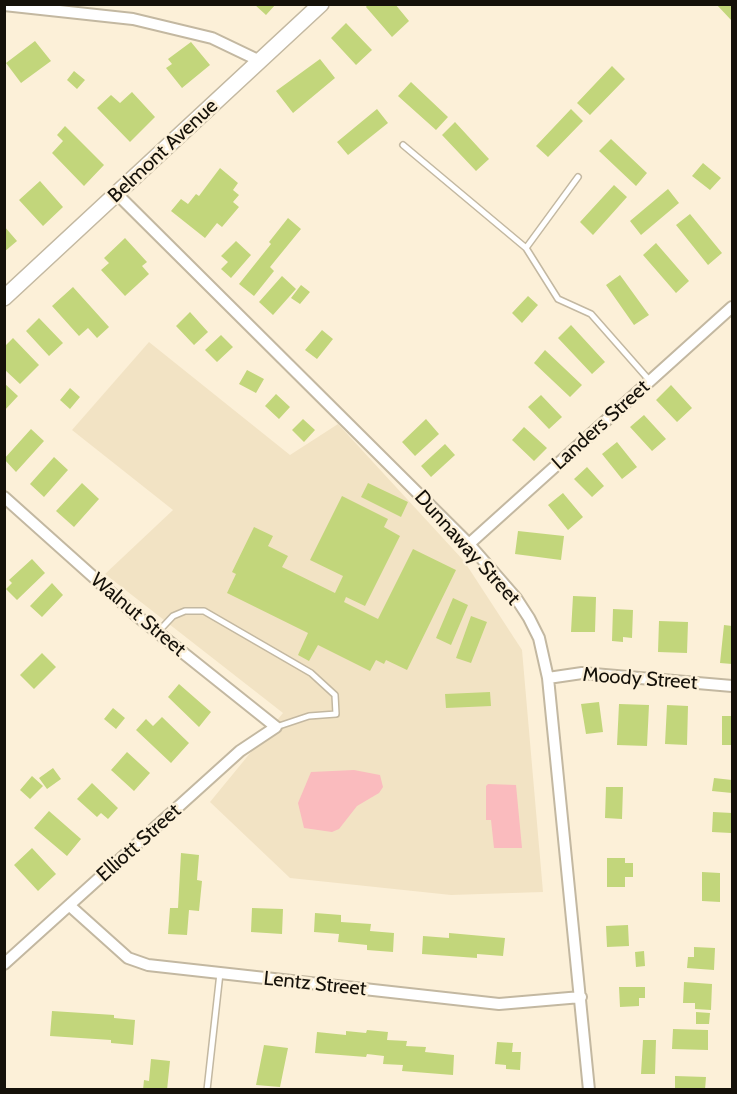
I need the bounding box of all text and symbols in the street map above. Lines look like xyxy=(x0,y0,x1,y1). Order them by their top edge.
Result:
street label: Belmont Avenue xyxy=(103,94,223,208)
street label: Landers Street xyxy=(547,375,655,475)
street label: Dunnaway Street xyxy=(409,486,525,610)
street label: Walnut Street xyxy=(86,568,190,662)
street label: Moody Street xyxy=(582,663,698,695)
street label: Elliott Street xyxy=(92,799,186,887)
street label: Lentz Street xyxy=(262,967,368,1001)

